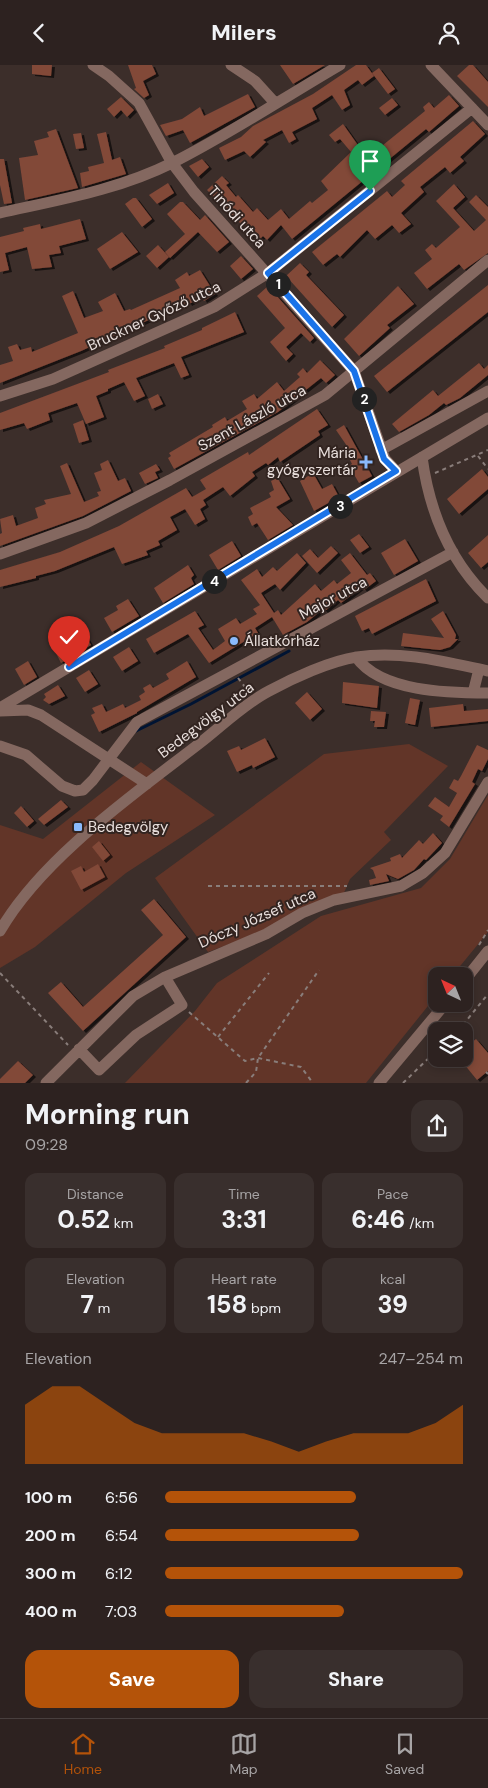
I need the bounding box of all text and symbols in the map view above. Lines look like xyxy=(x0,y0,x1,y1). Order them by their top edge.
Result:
text: Milers xyxy=(211,18,277,47)
icon: back xyxy=(25,19,53,47)
icon: person xyxy=(435,19,463,47)
pin xyxy=(349,140,391,191)
icon: arrive xyxy=(356,147,384,175)
street label: Tinódi utca xyxy=(204,182,270,252)
pin: 1 xyxy=(266,271,290,297)
text: 1 xyxy=(276,275,281,293)
street label: Bruckner Győző utca xyxy=(84,276,224,356)
street label: Szent László utca xyxy=(195,380,309,456)
pin: 2 xyxy=(352,387,376,411)
text: 2 xyxy=(360,390,369,408)
place label: Mária gyógyszertár xyxy=(267,443,356,480)
marker: Mária gyógyszertár xyxy=(360,456,372,468)
pin: 3 xyxy=(328,493,352,519)
text: 3 xyxy=(336,497,345,515)
pin: 4 xyxy=(202,569,226,593)
text: 4 xyxy=(210,572,219,590)
street label: Major utca xyxy=(296,572,370,624)
pin xyxy=(48,616,90,667)
icon: check xyxy=(55,623,83,651)
place label: Állatkórház xyxy=(244,631,320,651)
marker: Állatkórház xyxy=(228,635,240,647)
street label: Bedegvölgy utca xyxy=(154,677,258,763)
place label: Bedegvölgy xyxy=(88,817,169,837)
marker: Bedegvölgy xyxy=(72,821,84,833)
street label: Dóczy József utca xyxy=(195,883,319,953)
north arrow xyxy=(428,967,472,1013)
map controls xyxy=(428,967,473,1067)
button: layers xyxy=(428,1022,473,1067)
text: Morning run xyxy=(25,1096,190,1133)
button: share xyxy=(411,1100,463,1152)
text: 09:28 xyxy=(25,1134,68,1155)
text: Distance xyxy=(67,1185,124,1203)
text: Time xyxy=(228,1185,260,1203)
text: Pace xyxy=(377,1185,408,1203)
text: 0.52 xyxy=(57,1203,110,1236)
text: 3:31 xyxy=(221,1203,267,1236)
text: 6:46 xyxy=(351,1203,405,1236)
text: km xyxy=(110,1214,133,1232)
text: /km xyxy=(405,1214,434,1232)
text: Elevation xyxy=(66,1270,125,1288)
text: Heart rate xyxy=(211,1270,277,1288)
text: kcal xyxy=(380,1270,405,1288)
text: 7 xyxy=(81,1288,94,1321)
text: 158 xyxy=(207,1288,247,1321)
text: 39 xyxy=(377,1288,408,1321)
text: m xyxy=(94,1299,110,1317)
text: bpm xyxy=(247,1299,281,1317)
text: Elevation xyxy=(25,1348,92,1369)
text: 247–254 m xyxy=(378,1348,463,1369)
text: 100 m xyxy=(25,1487,72,1508)
text: 6:56 xyxy=(105,1487,138,1508)
text: 200 m xyxy=(25,1525,76,1546)
text: 6:54 xyxy=(105,1525,138,1546)
text: 300 m xyxy=(25,1563,76,1584)
text: 6:12 xyxy=(105,1563,133,1584)
text: 400 m xyxy=(25,1601,77,1622)
text: 7:03 xyxy=(105,1601,137,1622)
button: Save xyxy=(25,1650,239,1708)
button: Share xyxy=(249,1650,463,1708)
tab: Home xyxy=(64,1730,102,1778)
tab: Map xyxy=(229,1730,258,1778)
tab: Saved xyxy=(385,1730,424,1778)

